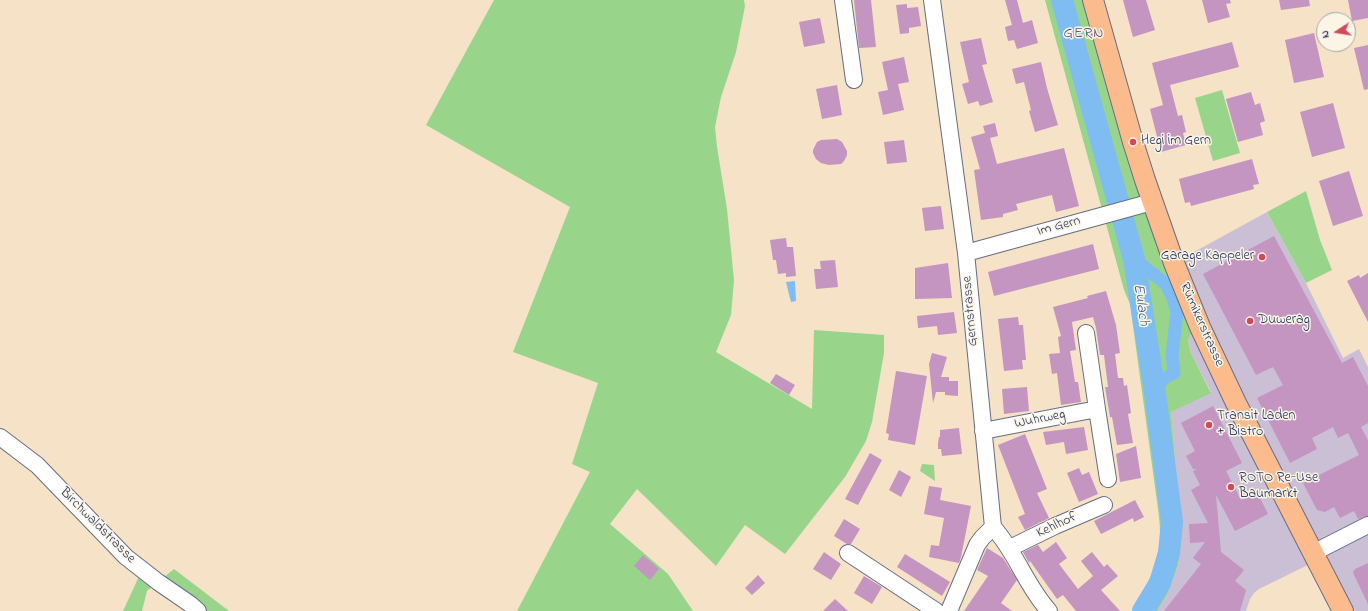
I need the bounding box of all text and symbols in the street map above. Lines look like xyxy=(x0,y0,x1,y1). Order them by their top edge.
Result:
north arrow xyxy=(1316,12,1356,52)
district label: GERN xyxy=(1064,26,1104,44)
text: N xyxy=(1317,29,1334,40)
place label: Hegi im Gern xyxy=(1141,134,1211,150)
marker: Hegi im Gern xyxy=(1128,137,1138,147)
street label: Im Gern xyxy=(1036,213,1082,241)
place label: Garage Kappeler xyxy=(1161,249,1254,265)
marker: Garage Kappeler xyxy=(1257,252,1267,262)
street label: Gernstrasse xyxy=(960,275,982,347)
street label: Rümikerstrasse xyxy=(1175,280,1227,370)
water label: Eulach xyxy=(1128,283,1152,327)
place label: Duwerag xyxy=(1258,313,1310,329)
marker: Duwerag xyxy=(1245,316,1255,326)
street label: Wuhrweg xyxy=(1013,407,1067,433)
place label: Transit Laden + Bistro xyxy=(1217,409,1295,442)
marker: Transit Laden + Bistro xyxy=(1204,420,1214,430)
place label: ROTO Re-Use Baumarkt xyxy=(1239,471,1318,504)
marker: ROTO Re-Use Baumarkt xyxy=(1226,482,1236,492)
street label: Birchwaldstrasse xyxy=(56,485,138,567)
street label: Kehlhof xyxy=(1034,509,1080,543)

